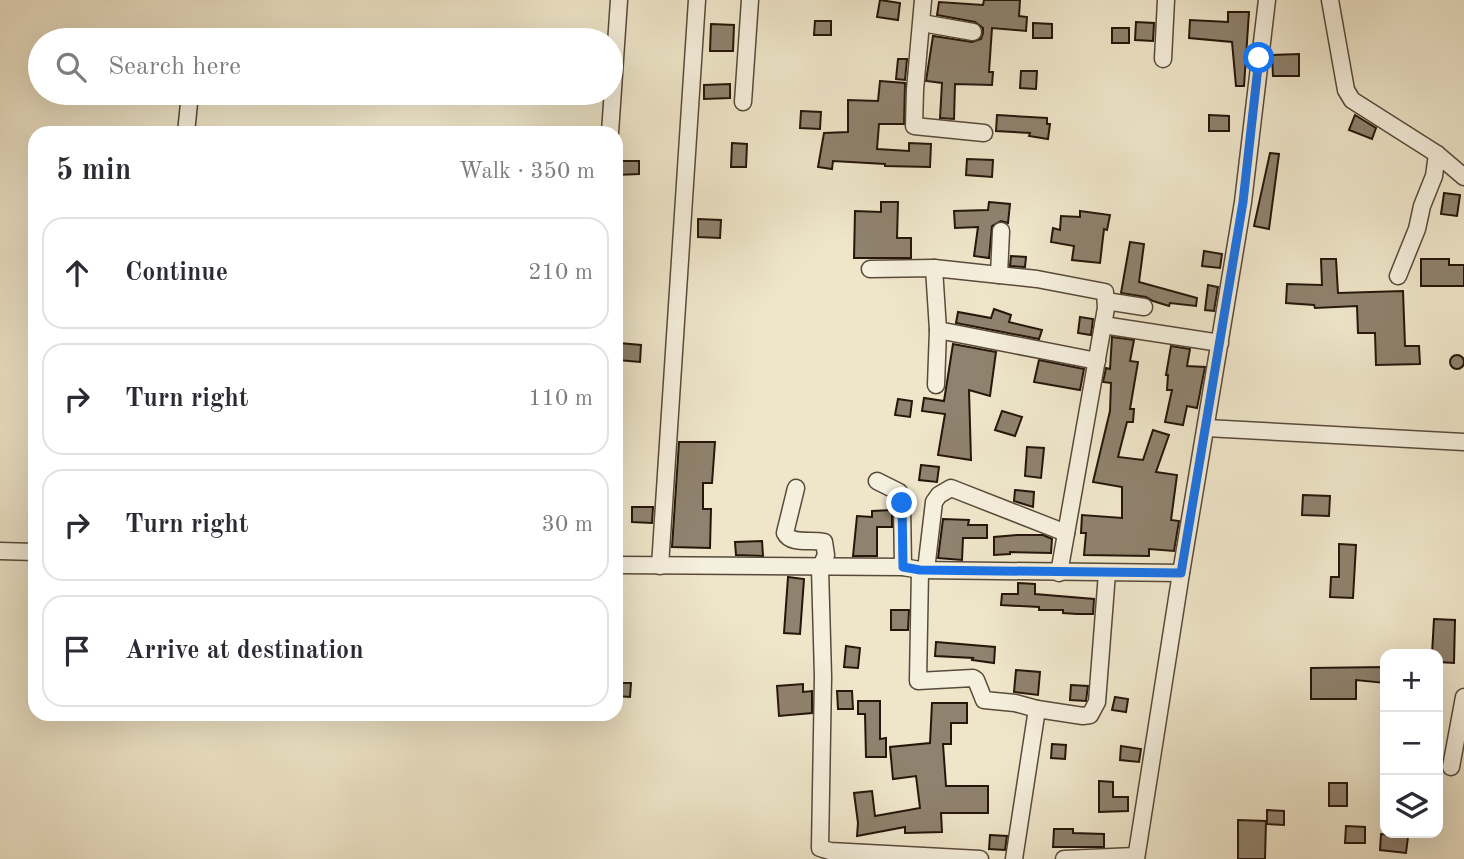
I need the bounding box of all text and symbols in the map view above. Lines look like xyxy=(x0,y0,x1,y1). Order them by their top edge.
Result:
search box xyxy=(28,28,623,105)
route start xyxy=(1243,42,1274,73)
icon: search xyxy=(52,48,90,86)
text: Search here xyxy=(108,54,241,80)
text: 5 min xyxy=(56,156,131,186)
text: Walk · 350 m xyxy=(459,160,595,183)
icon: ahead xyxy=(58,254,96,292)
text: Continue xyxy=(125,260,228,286)
text: 210 m xyxy=(528,261,593,284)
icon: right xyxy=(58,380,96,418)
text: Turn right xyxy=(125,386,248,412)
text: 110 m xyxy=(528,387,593,410)
route end xyxy=(886,487,917,518)
icon: right xyxy=(58,506,96,544)
text: Turn right xyxy=(125,512,248,538)
text: 30 m xyxy=(542,513,593,536)
icon: arrive xyxy=(58,632,96,670)
text: Arrive at destination xyxy=(125,638,364,664)
map controls xyxy=(1380,649,1443,838)
button: + xyxy=(1380,649,1443,712)
button: − xyxy=(1380,712,1443,775)
button: layers xyxy=(1380,775,1443,838)

